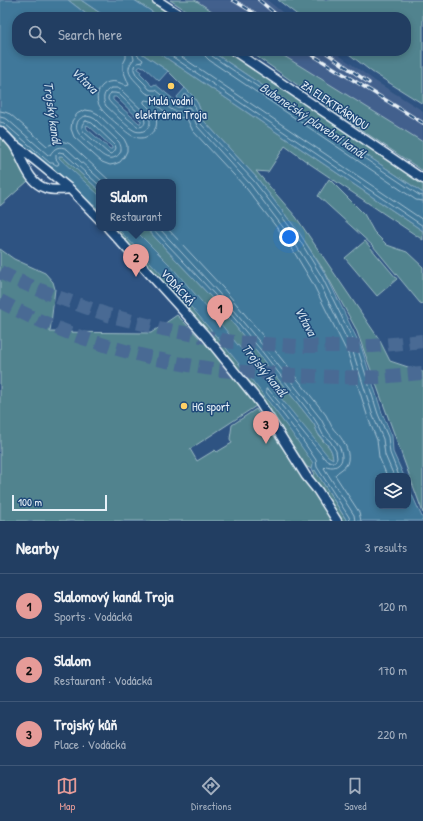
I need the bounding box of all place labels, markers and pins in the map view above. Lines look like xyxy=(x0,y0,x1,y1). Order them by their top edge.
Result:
marker: Malá vodní elektrárna Troja xyxy=(166,81,176,91)
place label: Malá vodní elektrárna Troja xyxy=(135,92,207,123)
pin: 2 xyxy=(123,244,149,277)
pin: 1 xyxy=(207,295,233,328)
place label: HG sport xyxy=(192,398,230,415)
marker: HG sport xyxy=(179,401,189,411)
pin: 3 xyxy=(253,411,279,444)

